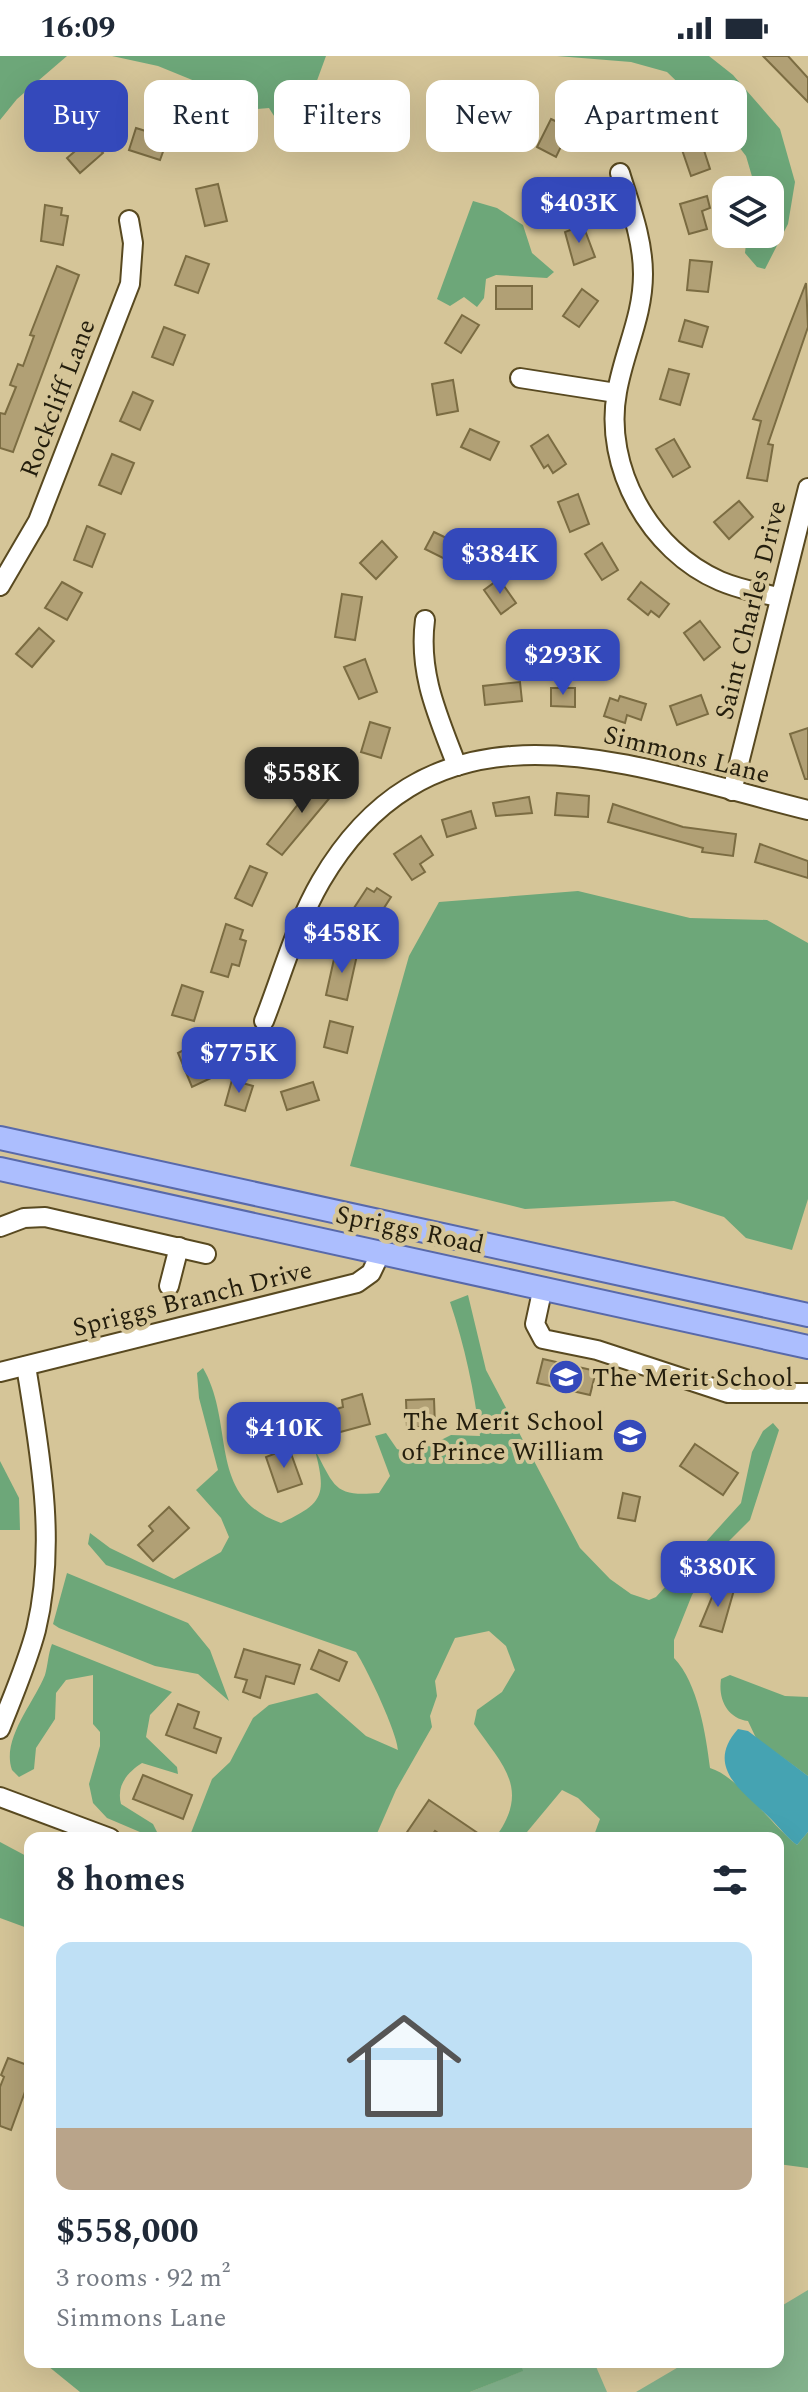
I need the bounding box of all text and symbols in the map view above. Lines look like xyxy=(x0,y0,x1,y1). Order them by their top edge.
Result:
text: 16:09 xyxy=(40,5,115,51)
chip: Buy xyxy=(24,80,128,152)
chip: Rent xyxy=(144,80,258,152)
chip: Filters xyxy=(274,80,410,152)
chip: New xyxy=(426,80,539,152)
chip: Apartment xyxy=(555,80,747,152)
map controls xyxy=(712,176,784,248)
button: layers xyxy=(712,176,784,248)
pin: $403K xyxy=(523,177,635,245)
text: $403K xyxy=(540,183,618,223)
street label: Rockcliff Lane xyxy=(9,313,107,484)
street label: Saint Charles Drive xyxy=(704,496,798,724)
pin: $384K xyxy=(444,528,556,596)
text: $384K xyxy=(461,534,539,574)
pin: $293K xyxy=(507,629,619,697)
text: $293K xyxy=(524,635,602,675)
street label: Simmons Lane xyxy=(599,715,774,795)
pin: $558K xyxy=(246,747,358,815)
text: $558K xyxy=(263,753,341,793)
pin: $458K xyxy=(286,907,398,975)
text: $458K xyxy=(303,913,381,953)
pin: $775K xyxy=(183,1027,295,1095)
text: $775K xyxy=(200,1033,278,1073)
street label: Spriggs Road xyxy=(332,1195,488,1265)
street label: Spriggs Branch Drive xyxy=(68,1250,316,1348)
school or university icon: The Merit School xyxy=(547,1358,585,1396)
place label: The Merit School xyxy=(592,1358,793,1398)
pin: $410K xyxy=(228,1402,340,1470)
place label: The Merit School of Prince William xyxy=(401,1402,604,1472)
text: $410K xyxy=(245,1408,323,1448)
school or university icon: The Merit School of Prince William xyxy=(611,1417,649,1455)
pin: $380K xyxy=(662,1541,774,1609)
text: $380K xyxy=(679,1547,757,1587)
text: 8 homes xyxy=(56,1854,186,1906)
icon: filters xyxy=(708,1858,752,1902)
icon: home xyxy=(332,1994,476,2138)
text: $558,000 xyxy=(56,2206,199,2258)
text: 3 rooms · 92 m² xyxy=(56,2258,230,2298)
text: Simmons Lane xyxy=(56,2298,226,2338)

